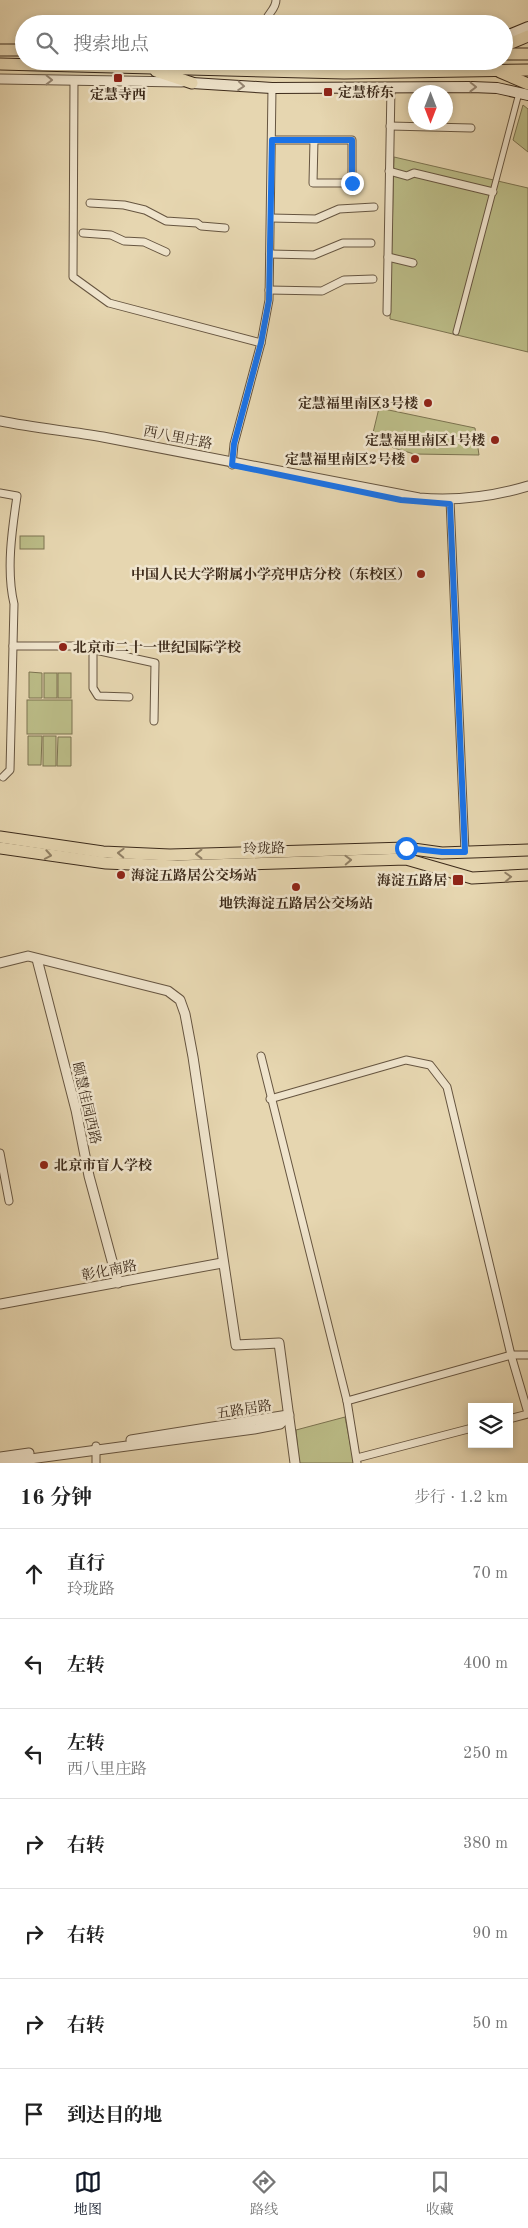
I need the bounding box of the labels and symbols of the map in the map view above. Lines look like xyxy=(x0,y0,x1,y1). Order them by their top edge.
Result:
marker: 定慧寺西 xyxy=(112,72,124,84)
one-way arrow xyxy=(45,74,53,85)
one-way arrow xyxy=(237,80,245,91)
one-way arrow xyxy=(469,82,477,93)
place label: 定慧桥东 xyxy=(338,84,394,100)
north arrow xyxy=(408,85,453,130)
place label: 定慧寺西 xyxy=(90,86,146,102)
marker: 定慧桥东 xyxy=(322,86,334,98)
route end xyxy=(341,172,364,195)
place label: 定慧福里南区3号楼 xyxy=(298,395,418,411)
marker: 定慧福里南区3号楼 xyxy=(422,397,434,409)
street label: 西八里庄路 xyxy=(142,423,214,452)
place label: 定慧福里南区1号楼 xyxy=(365,432,485,448)
marker: 定慧福里南区1号楼 xyxy=(489,434,501,446)
place label: 定慧福里南区2号楼 xyxy=(285,451,405,467)
marker: 定慧福里南区2号楼 xyxy=(409,453,421,465)
place label: 中国人民大学附属小学亮甲店分校（东校区） xyxy=(131,566,411,582)
marker: 中国人民大学附属小学亮甲店分校（东校区） xyxy=(415,568,427,580)
place label: 北京市二十一世纪国际学校 xyxy=(73,639,241,655)
marker: 北京市二十一世纪国际学校 xyxy=(57,641,69,653)
route start xyxy=(395,837,418,860)
street label: 玲珑路 xyxy=(243,840,285,857)
one-way arrow xyxy=(117,848,124,858)
one-way arrow xyxy=(195,849,202,859)
one-way arrow xyxy=(44,850,53,860)
one-way arrow xyxy=(345,855,353,866)
place label: 海淀五路居公交场站 xyxy=(131,867,257,883)
marker: 海淀五路居公交场站 xyxy=(115,869,127,881)
one-way arrow xyxy=(504,871,512,882)
place label: 海淀五路居 xyxy=(377,873,447,888)
marker: 海淀五路居 xyxy=(451,873,465,887)
marker: 地铁海淀五路居公交场站 xyxy=(290,881,302,893)
place label: 地铁海淀五路居公交场站 xyxy=(219,895,373,911)
street label: 颐慧佳园西路 xyxy=(70,1061,103,1146)
place label: 北京市盲人学校 xyxy=(54,1157,152,1173)
marker: 北京市盲人学校 xyxy=(38,1159,50,1171)
street label: 彰化南路 xyxy=(80,1258,138,1283)
street label: 五路居路 xyxy=(215,1398,273,1421)

